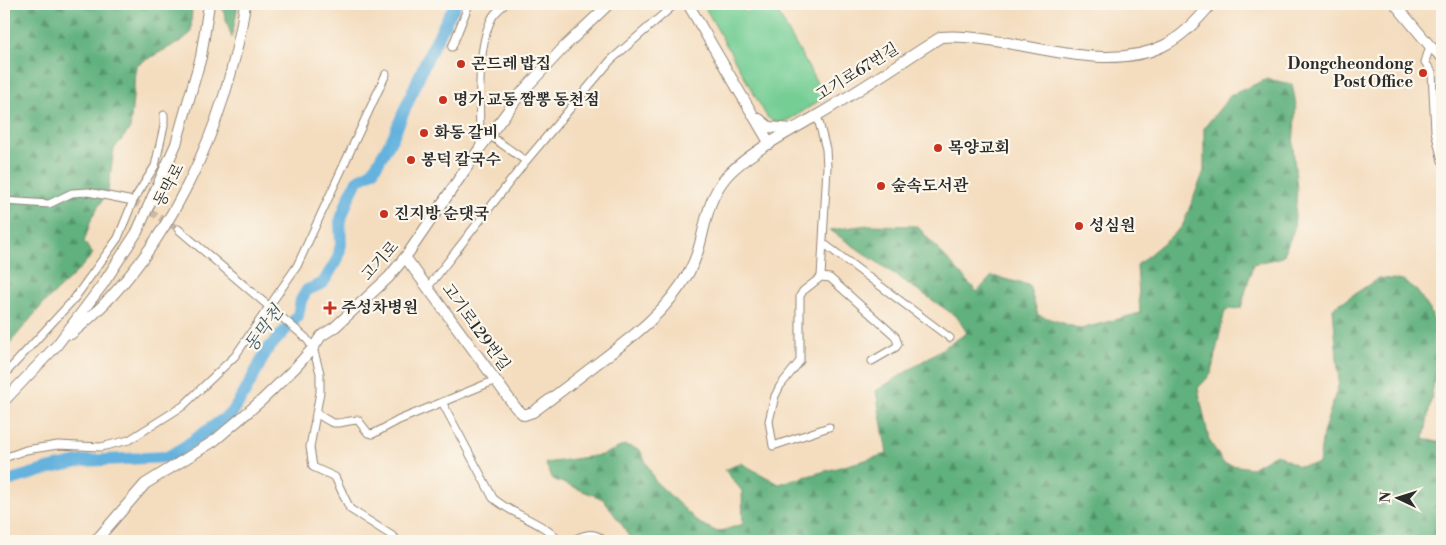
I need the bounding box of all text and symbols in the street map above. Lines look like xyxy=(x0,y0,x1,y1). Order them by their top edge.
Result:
street label: 고기로67번길 xyxy=(812,39,902,105)
place label: 곤드레 밥집 xyxy=(471,54,551,74)
place label: Dongcheondong Post Office xyxy=(1288,54,1414,92)
marker: 곤드레 밥집 xyxy=(455,58,467,70)
marker: Dongcheondong Post Office xyxy=(1417,67,1429,79)
place label: 명가 교동 짬뽕 동천점 xyxy=(453,90,600,110)
marker: 명가 교동 짬뽕 동천점 xyxy=(437,94,449,106)
place label: 화동 갈비 xyxy=(434,123,498,143)
marker: 화동 갈비 xyxy=(418,127,430,139)
place label: 목양교회 xyxy=(948,138,1010,158)
marker: 목양교회 xyxy=(932,142,944,154)
place label: 봉덕 칼국수 xyxy=(421,150,501,170)
marker: 봉덕 칼국수 xyxy=(405,154,417,166)
street label: 동막로 xyxy=(149,159,189,210)
place label: 숲속도서관 xyxy=(891,176,969,196)
marker: 숲속도서관 xyxy=(875,180,887,192)
place label: 진지방 순댓국 xyxy=(394,204,490,224)
marker: 진지방 순댓국 xyxy=(378,208,390,220)
place label: 성심원 xyxy=(1089,216,1135,236)
marker: 성심원 xyxy=(1073,220,1085,232)
street label: 고기로 xyxy=(357,237,403,285)
street label: 고기로129번길 xyxy=(438,279,514,375)
place label: 주성차병원 xyxy=(341,298,418,318)
water label: 동막천 xyxy=(239,300,290,357)
marker: 주성차병원 xyxy=(323,301,337,315)
north arrow xyxy=(1374,472,1424,522)
text: N xyxy=(1377,491,1395,503)

